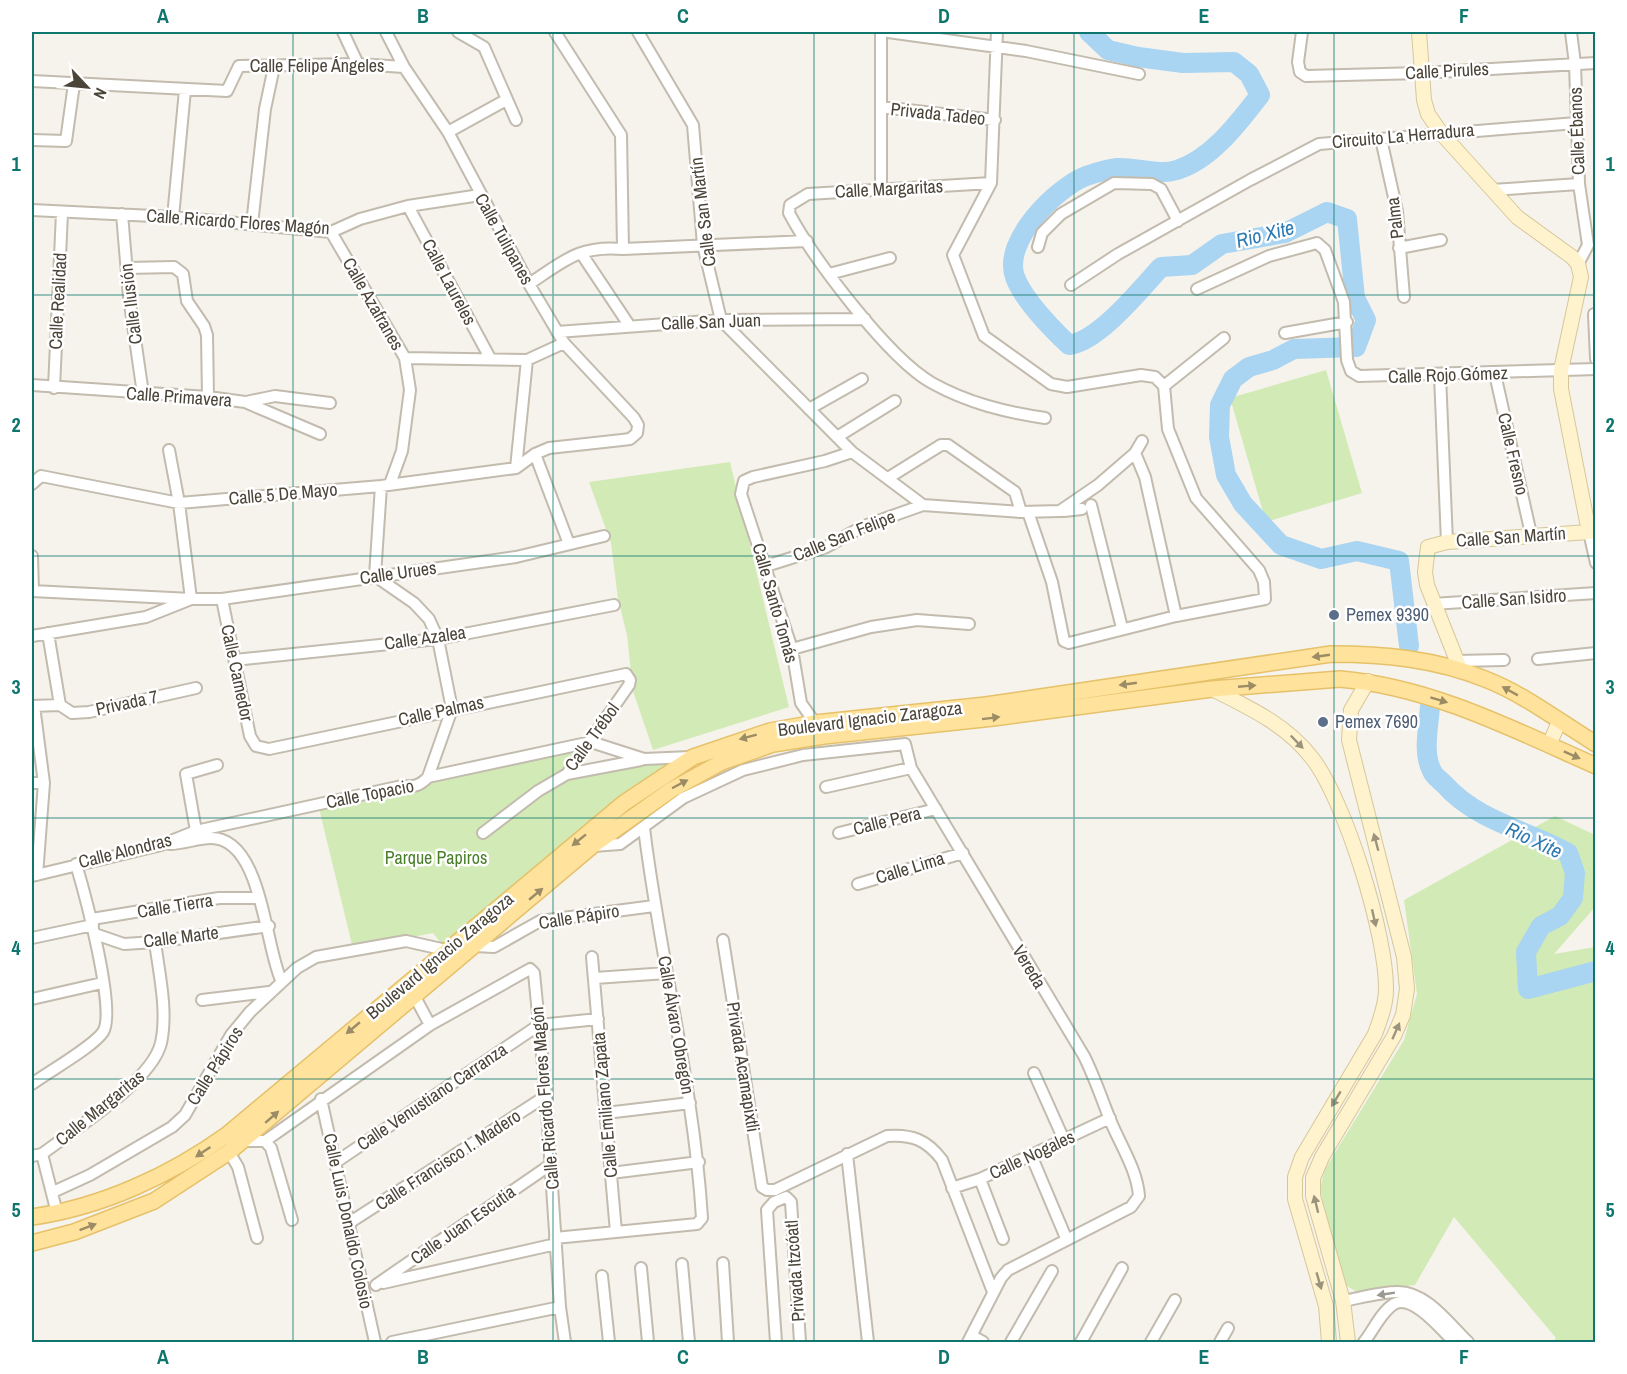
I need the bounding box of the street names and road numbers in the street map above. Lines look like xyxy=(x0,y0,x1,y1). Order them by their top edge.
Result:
street label: Calle Felipe Ángeles xyxy=(250,53,384,78)
street label: Calle Pirules xyxy=(1405,56,1489,85)
street label: Calle Ébanos xyxy=(1562,87,1591,175)
street label: Privada Tadeo xyxy=(889,96,987,131)
street label: Circuito La Herradura xyxy=(1331,117,1475,154)
street label: Calle San Martín xyxy=(683,156,722,268)
street label: Calle Margaritas xyxy=(834,173,944,204)
street label: Calle Tulipanes xyxy=(469,189,540,289)
street label: Palma xyxy=(1380,196,1409,240)
street label: Calle Ricardo Flores Magón xyxy=(146,203,331,240)
street label: Calle Laureles xyxy=(416,234,483,329)
street label: Calle Realidad xyxy=(42,252,73,350)
street label: Calle Azafranes xyxy=(337,253,410,355)
street label: Calle Ilusión xyxy=(113,262,148,346)
street label: Calle San Juan xyxy=(661,307,761,336)
street label: Calle Rojo Gómez xyxy=(1388,360,1508,389)
street label: Calle Primavera xyxy=(125,380,233,413)
street label: Calle Fresno xyxy=(1492,410,1535,497)
street label: Calle 5 De Mayo xyxy=(228,476,338,511)
street label: Calle San Felipe xyxy=(789,504,899,567)
street label: Calle San Martín xyxy=(1455,520,1567,553)
street label: Calle Santo Tomás xyxy=(746,540,805,666)
street label: Calle Urues xyxy=(358,555,438,590)
street label: Calle San Isidro xyxy=(1461,582,1567,615)
street label: Calle Azalea xyxy=(383,619,467,656)
street label: Calle Camedor xyxy=(215,622,260,724)
street label: Privada 7 xyxy=(93,684,160,721)
street label: Calle Palmas xyxy=(396,689,486,732)
street label: Boulevard Ignacio Zaragoza xyxy=(776,695,963,742)
street label: Calle Trébol xyxy=(558,697,625,776)
street label: Calle Topacio xyxy=(324,773,416,814)
street label: Calle Pera xyxy=(850,800,923,841)
street label: Calle Alondras xyxy=(76,827,174,874)
street label: Calle Lima xyxy=(872,845,947,890)
street label: Boulevard Ignacio Zaragoza xyxy=(361,886,519,1025)
street label: Calle Tierra xyxy=(135,887,215,924)
street label: Calle Pápiro xyxy=(537,898,621,935)
street label: Calle Marte xyxy=(142,919,220,954)
street label: Vereda xyxy=(1007,940,1052,993)
street label: Calle Álvaro Obregón xyxy=(652,954,701,1096)
street label: Privada Acamapixtli xyxy=(721,1000,766,1134)
street label: Calle Ricardo Flores Magón xyxy=(524,1005,565,1191)
street label: Calle Pápiros xyxy=(180,1022,249,1110)
street label: Calle Emiliano Zapata xyxy=(586,1031,623,1179)
street label: Calle Venustiano Carranza xyxy=(352,1037,512,1156)
street label: Calle Margaritas xyxy=(50,1064,150,1151)
street label: Calle Francisco I. Madero xyxy=(370,1103,525,1216)
street label: Calle Nogales xyxy=(985,1124,1079,1185)
street label: Calle Luis Donaldo Colosio xyxy=(318,1131,379,1311)
street label: Calle Juan Escutia xyxy=(405,1179,520,1270)
street label: Privada Itzcóatl xyxy=(778,1219,811,1323)

